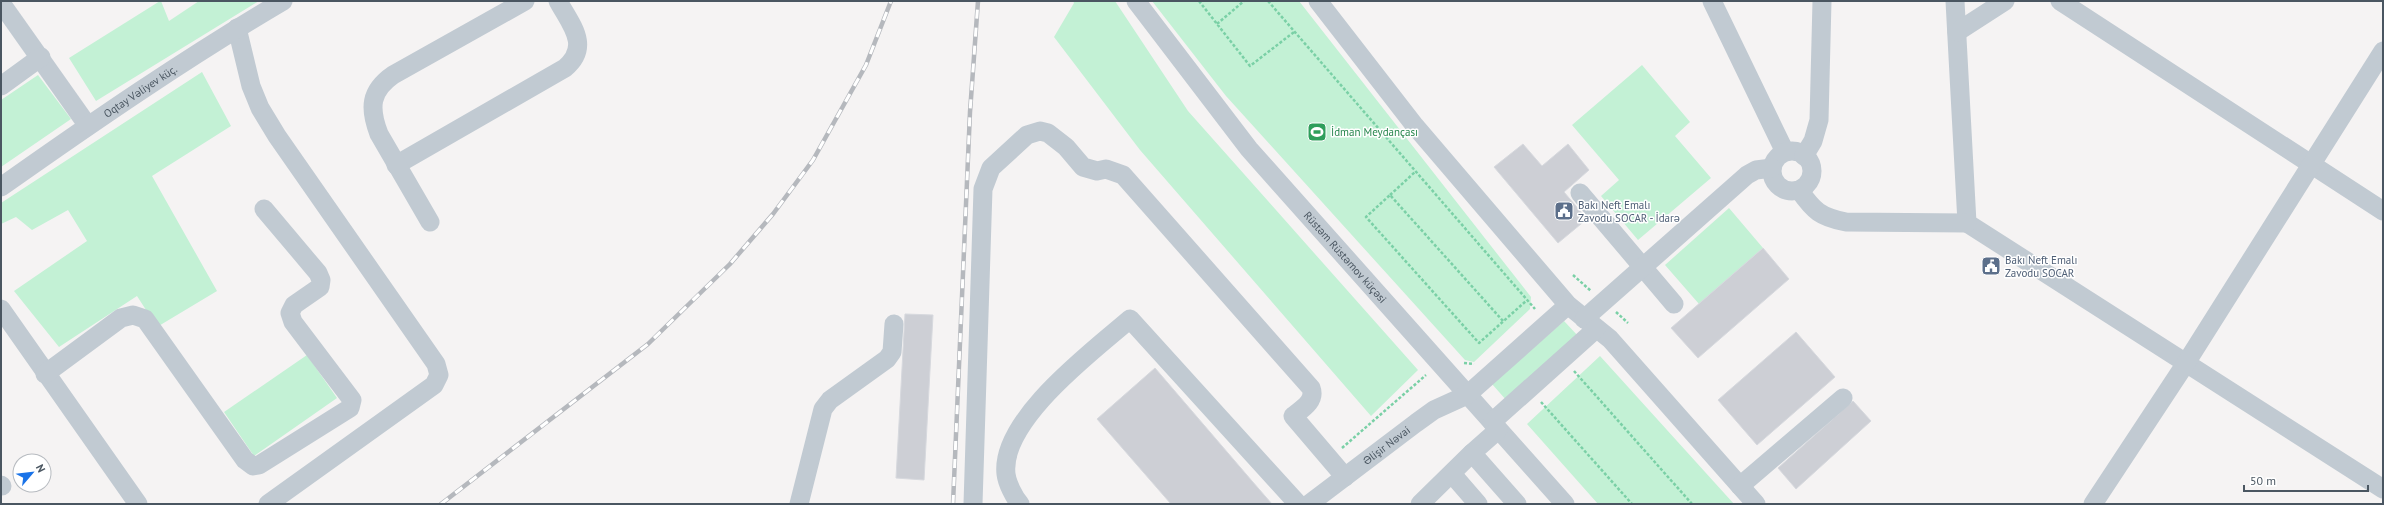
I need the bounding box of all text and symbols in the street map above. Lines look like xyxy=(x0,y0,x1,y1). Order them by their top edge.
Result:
street label: Oqtay Vəliyev küç. xyxy=(101,62,180,121)
sports icon: İdman Meydançası xyxy=(1306,121,1328,143)
place label: İdman Meydançası xyxy=(1331,125,1418,139)
place label: Bakı Neft Emalı Zavodu SOCAR - İdarə xyxy=(1578,198,1680,225)
public building icon: Bakı Neft Emalı Zavodu SOCAR - İdarə xyxy=(1553,200,1575,222)
street label: Rüstəm Rüstəmov küçəsi xyxy=(1301,208,1390,306)
place label: Bakı Neft Emalı Zavodu SOCAR xyxy=(2005,253,2077,280)
public building icon: Bakı Neft Emalı Zavodu SOCAR xyxy=(1980,255,2002,277)
street label: Əlişir Nəvai xyxy=(1360,423,1413,468)
north arrow xyxy=(12,453,52,493)
text: N xyxy=(33,462,49,475)
scale bar xyxy=(2244,467,2368,493)
text: 50 m xyxy=(2250,473,2276,488)

